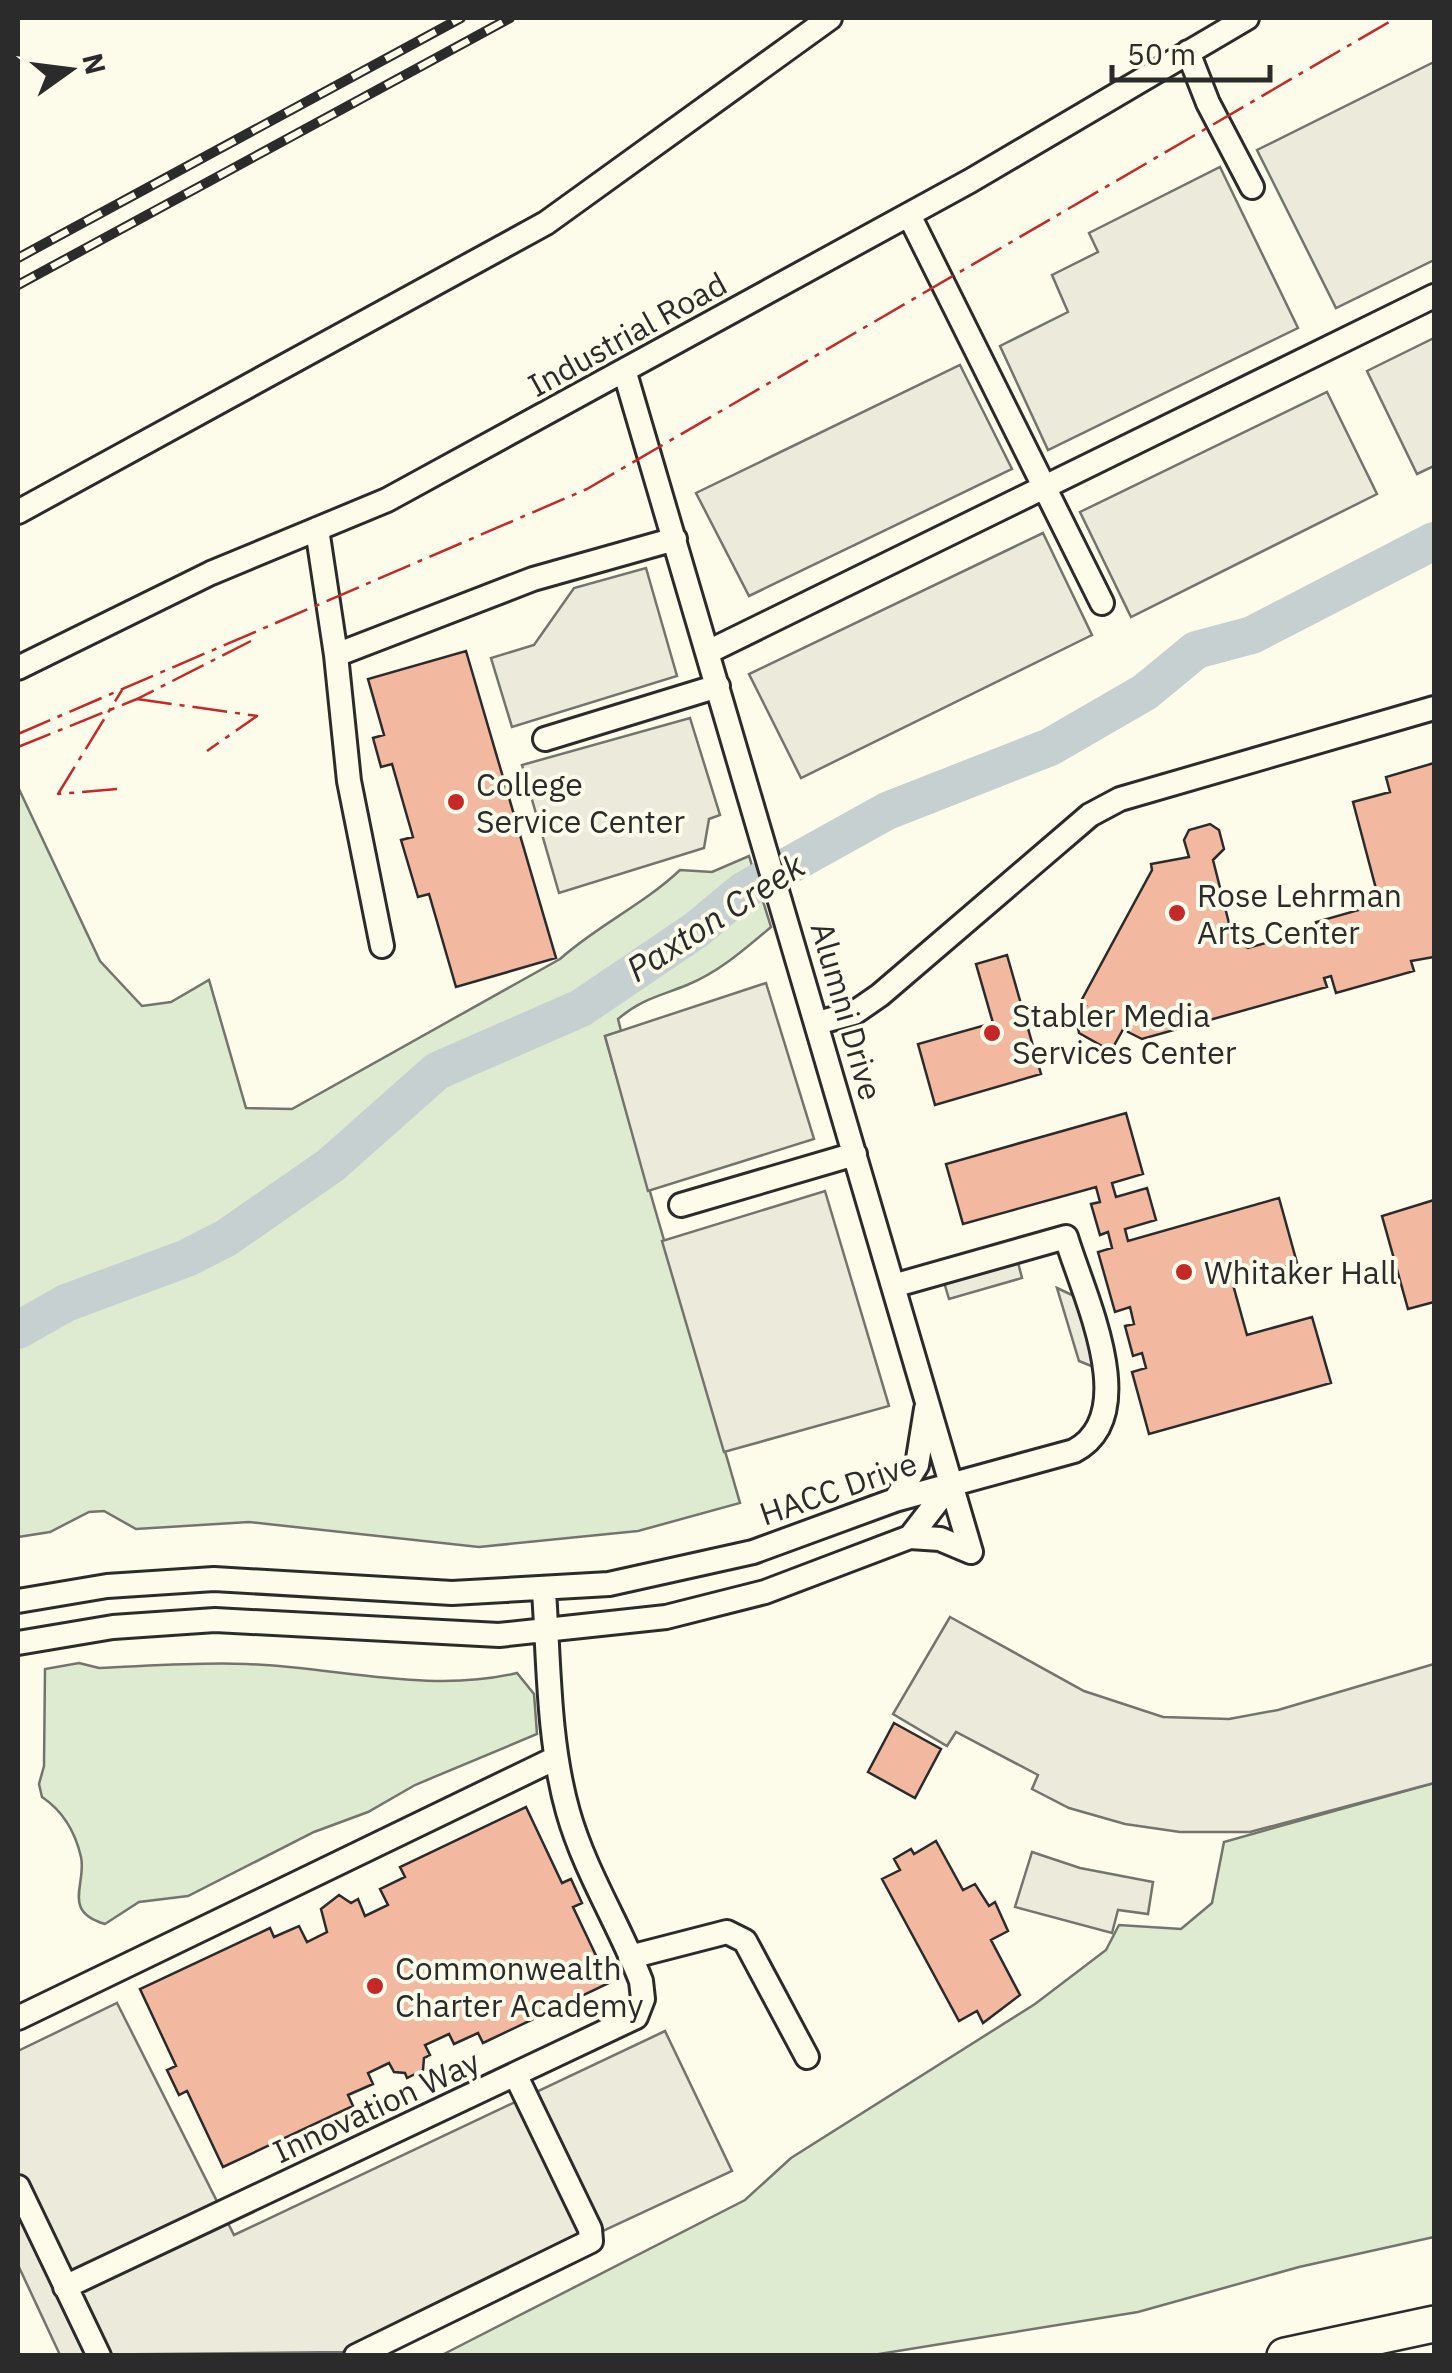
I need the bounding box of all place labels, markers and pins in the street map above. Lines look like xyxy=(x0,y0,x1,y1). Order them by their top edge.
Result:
place label: College Service Center xyxy=(476,763,685,842)
marker: College Service Center xyxy=(445,791,467,813)
place label: Rose Lehrman Arts Center xyxy=(1197,874,1402,953)
marker: Rose Lehrman Arts Center xyxy=(1166,902,1188,924)
place label: Stabler Media Services Center xyxy=(1012,994,1237,1073)
marker: Stabler Media Services Center xyxy=(981,1022,1003,1044)
place label: Whitaker Hall xyxy=(1204,1251,1397,1293)
marker: Whitaker Hall xyxy=(1173,1261,1195,1283)
place label: Commonwealth Charter Academy xyxy=(395,1947,643,2026)
marker: Commonwealth Charter Academy xyxy=(364,1975,386,1997)

